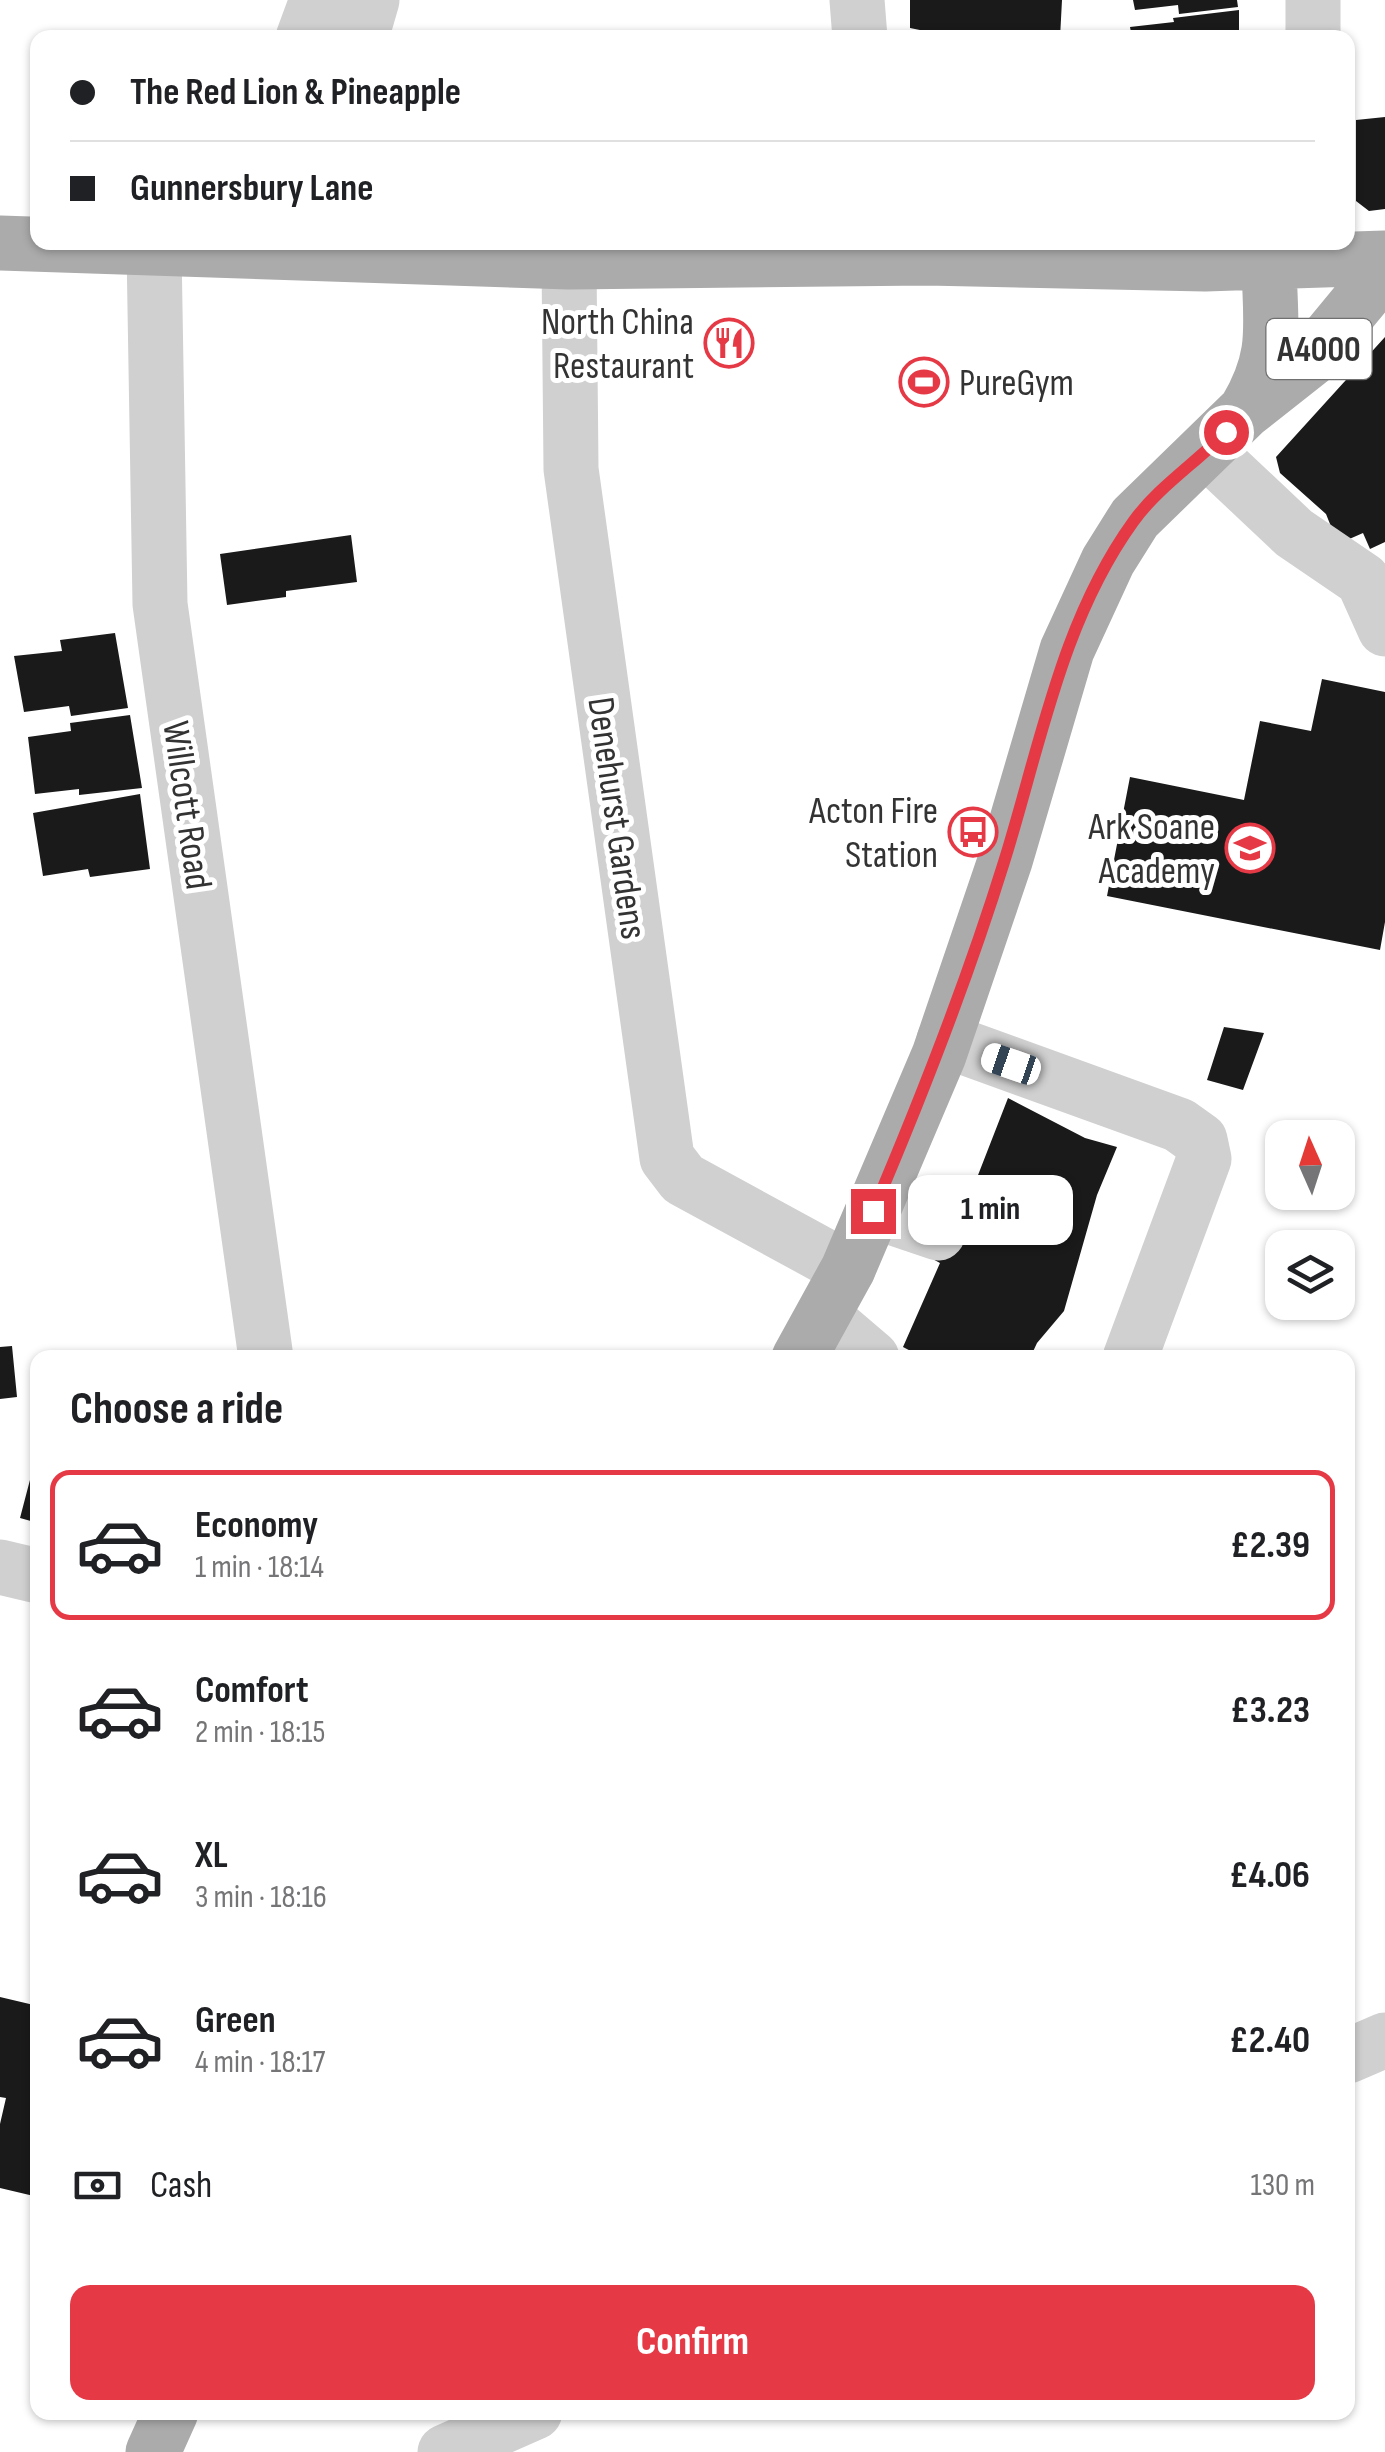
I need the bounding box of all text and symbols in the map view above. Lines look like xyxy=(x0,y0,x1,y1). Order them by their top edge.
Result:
text: The Red Lion & Pineapple xyxy=(130,70,461,115)
text: Gunnersbury Lane xyxy=(130,166,373,211)
place label: North China Restaurant xyxy=(541,300,694,389)
restaurant icon: North China Restaurant xyxy=(703,317,755,369)
road number: A4000 xyxy=(1266,319,1372,379)
sports icon: PureGym xyxy=(898,356,950,408)
place label: PureGym xyxy=(959,361,1074,406)
route start xyxy=(1204,410,1249,455)
street label: Denehurst Gardens xyxy=(577,694,656,942)
street label: Willcott Road xyxy=(152,718,221,892)
place label: Acton Fire Station xyxy=(808,789,938,878)
place label: Ark Soane Academy xyxy=(1087,805,1215,894)
bus stop icon: Acton Fire Station xyxy=(947,806,999,858)
school or university icon: Ark Soane Academy xyxy=(1224,822,1276,874)
car xyxy=(978,1040,1044,1088)
north arrow xyxy=(1265,1120,1355,1210)
map controls xyxy=(1265,1120,1355,1320)
callout: 1 min xyxy=(908,1176,1073,1246)
route end xyxy=(851,1189,896,1234)
text: 1 min xyxy=(961,1190,1020,1229)
button: layers xyxy=(1265,1230,1355,1320)
text: Choose a ride xyxy=(70,1382,283,1437)
icon: car xyxy=(75,1500,165,1590)
text: Economy xyxy=(195,1503,318,1548)
text: £2.39 xyxy=(1230,1523,1310,1568)
text: 1 min · 18:14 xyxy=(195,1548,324,1587)
icon: car xyxy=(75,1665,165,1755)
text: Comfort xyxy=(195,1668,309,1713)
text: £3.23 xyxy=(1230,1688,1310,1733)
text: 2 min · 18:15 xyxy=(195,1713,325,1752)
icon: car xyxy=(75,1830,165,1920)
text: XL xyxy=(195,1833,228,1878)
text: £4.06 xyxy=(1229,1853,1310,1898)
text: 3 min · 18:16 xyxy=(195,1878,327,1917)
icon: car xyxy=(75,1995,165,2085)
text: Green xyxy=(195,1998,276,2043)
text: £2.40 xyxy=(1229,2018,1310,2063)
text: 4 min · 18:17 xyxy=(195,2043,325,2082)
icon: cash xyxy=(70,2158,125,2213)
text: Cash xyxy=(150,2163,212,2208)
text: 130 m xyxy=(1250,2166,1315,2205)
button: Confirm xyxy=(70,2285,1315,2400)

